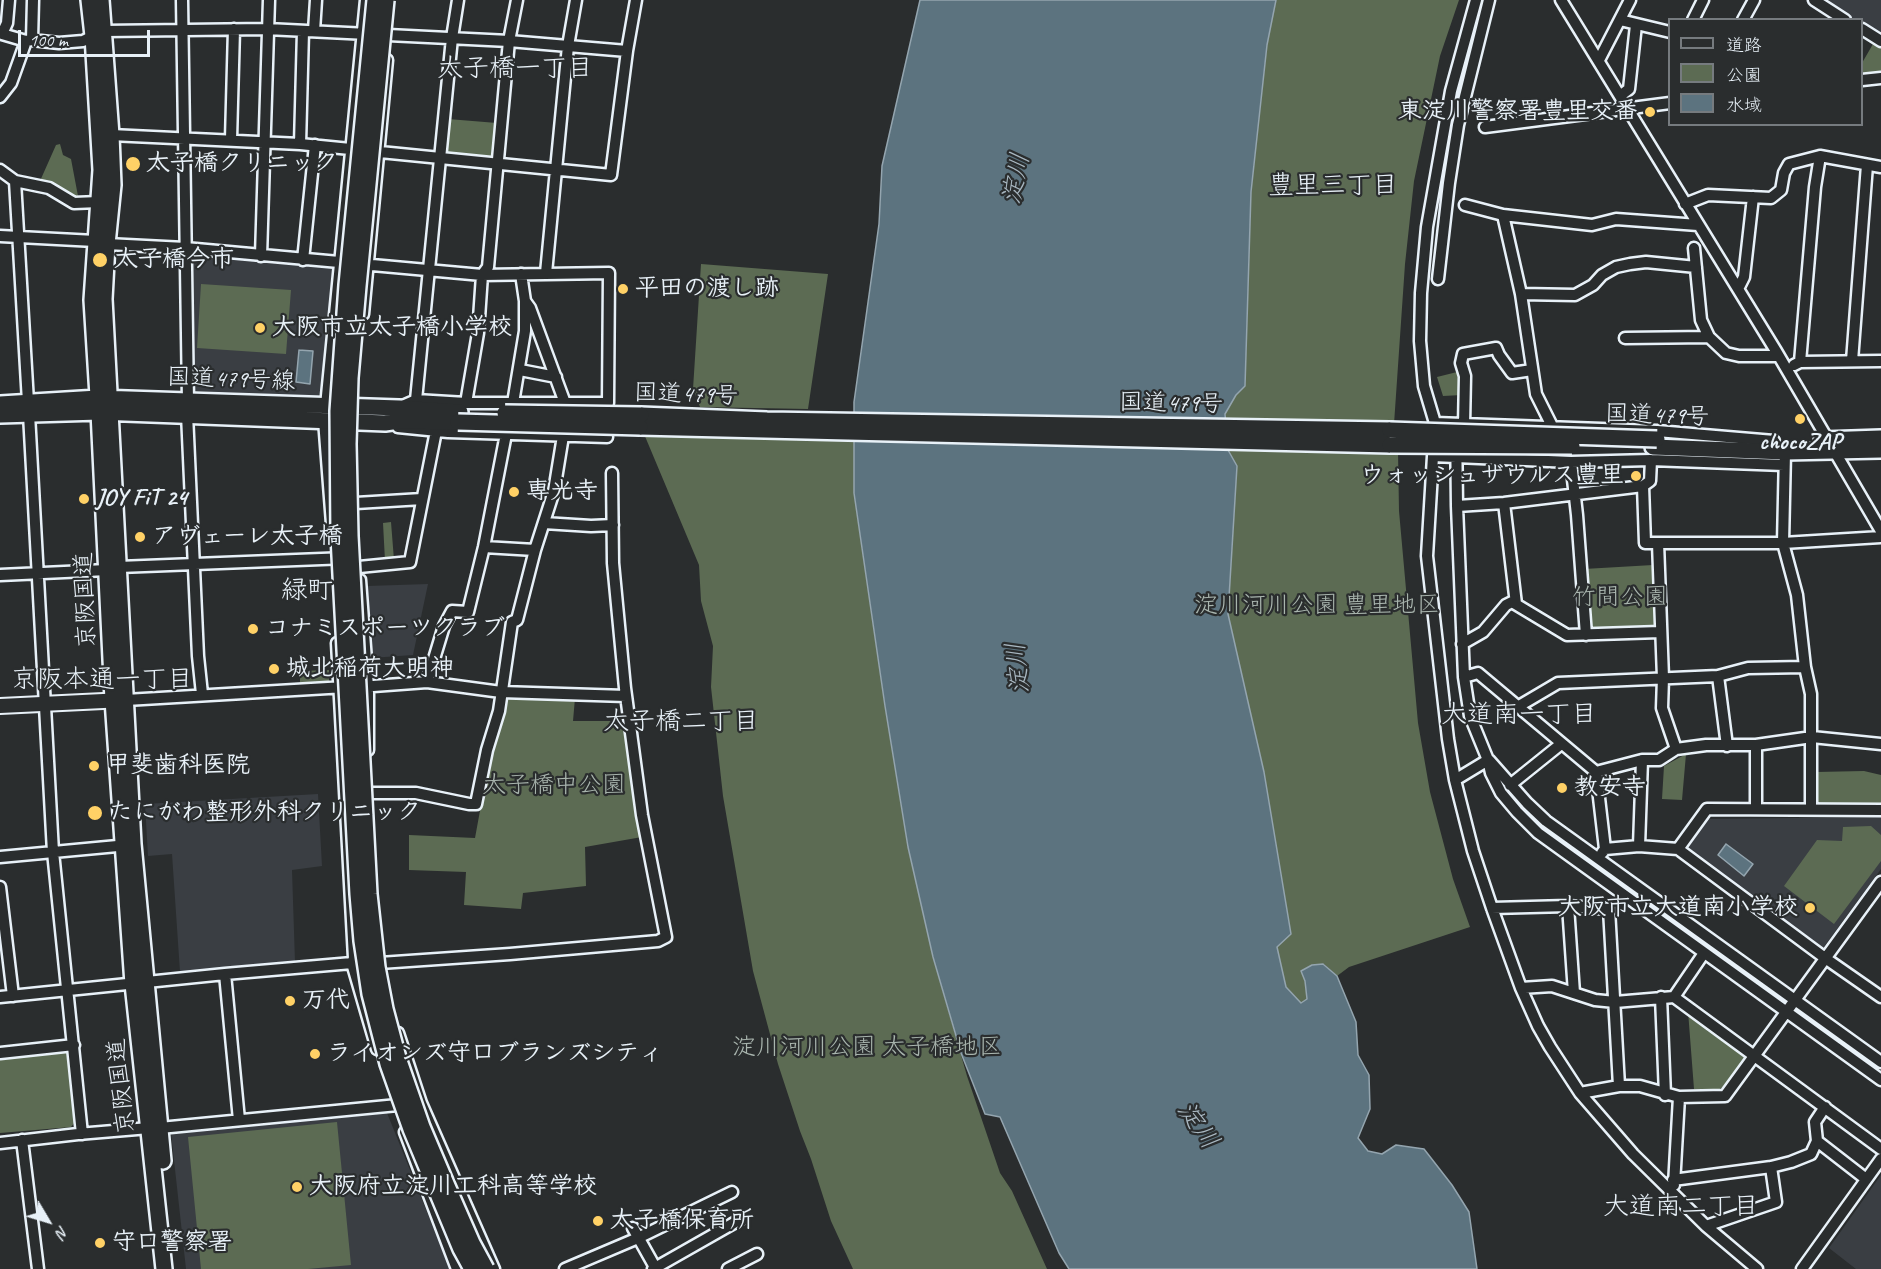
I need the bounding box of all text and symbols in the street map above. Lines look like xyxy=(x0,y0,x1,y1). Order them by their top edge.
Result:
scale bar xyxy=(21,18,153,56)
legend xyxy=(1668,18,1863,126)
text: 100 m xyxy=(29,29,68,51)
text: 道路 xyxy=(1726,34,1762,56)
district label: 太子橋一丁目 xyxy=(437,53,593,85)
text: 公園 xyxy=(1726,64,1762,86)
text: 水域 xyxy=(1726,94,1762,116)
place label: 東淀川警察署豊里交番 xyxy=(1398,98,1638,126)
marker: 東淀川警察署豊里交番 xyxy=(1643,105,1657,119)
place label: 太子橋クリニック xyxy=(146,150,338,178)
water label: 淀川 xyxy=(997,151,1037,207)
marker: 太子橋クリニック xyxy=(124,155,142,173)
district label: 豊里三丁目 xyxy=(1268,170,1398,202)
place label: 太子橋今市 xyxy=(114,246,234,274)
marker: 太子橋今市 xyxy=(91,251,109,269)
place label: 平田の渡し跡 xyxy=(635,275,779,303)
marker: 平田の渡し跡 xyxy=(616,282,630,296)
place label: 大阪市立太子橋小学校 xyxy=(272,314,512,342)
marker: 大阪市立太子橋小学校 xyxy=(253,321,267,335)
street label: 国道479号線 xyxy=(166,363,296,397)
street label: 国道479号 xyxy=(633,379,739,411)
street label: 国道479号 xyxy=(1119,389,1223,419)
street label: 国道479号 xyxy=(1604,400,1710,432)
marker: chocoZAP xyxy=(1793,412,1807,426)
place label: chocoZAP xyxy=(1759,429,1841,457)
place label: ウォッシュザウルス豊里 xyxy=(1360,462,1624,490)
marker: ウォッシュザウルス豊里 xyxy=(1629,469,1643,483)
place label: 専光寺 xyxy=(526,478,598,506)
place label: JOY FiT 24 xyxy=(96,485,187,513)
marker: 専光寺 xyxy=(507,485,521,499)
marker: JOY FiT 24 xyxy=(77,492,91,506)
place label: アヴェーレ太子橋 xyxy=(152,523,343,551)
marker: アヴェーレ太子橋 xyxy=(133,530,147,544)
street label: 京阪国道 xyxy=(70,552,102,648)
district label: 緑町 xyxy=(281,575,333,607)
park label: 竹間公園 xyxy=(1572,584,1668,612)
park label: 淀川河川公園 豊里地区 xyxy=(1194,592,1440,620)
place label: コナミスポーツクラブ xyxy=(265,615,505,643)
marker: コナミスポーツクラブ xyxy=(246,622,260,636)
water label: 淀川 xyxy=(1001,641,1037,695)
place label: 城北稲荷大明神 xyxy=(286,655,454,683)
marker: 城北稲荷大明神 xyxy=(267,662,281,676)
district label: 京阪本通一丁目 xyxy=(11,664,193,696)
district label: 大道南一丁目 xyxy=(1441,699,1597,731)
district label: 太子橋二丁目 xyxy=(603,706,759,738)
place label: 甲斐歯科医院 xyxy=(106,752,250,780)
marker: 甲斐歯科医院 xyxy=(87,759,101,773)
park label: 太子橋中公園 xyxy=(482,772,626,800)
place label: 教安寺 xyxy=(1574,774,1646,802)
marker: 教安寺 xyxy=(1555,781,1569,795)
place label: たにがわ整形外科クリニック xyxy=(109,799,421,827)
marker: たにがわ整形外科クリニック xyxy=(86,804,104,822)
place label: 大阪市立大道南小学校 xyxy=(1558,894,1798,922)
marker: 大阪市立大道南小学校 xyxy=(1803,901,1817,915)
place label: 万代 xyxy=(302,987,350,1015)
marker: 万代 xyxy=(283,994,297,1008)
park label: 淀川河川公園 太子橋地区 xyxy=(732,1034,1002,1062)
street label: 京阪国道 xyxy=(103,1037,141,1135)
place label: ライオンズ守口ブランズシティ xyxy=(327,1040,663,1068)
marker: ライオンズ守口ブランズシティ xyxy=(308,1047,322,1061)
water label: 淀川 xyxy=(1169,1096,1225,1156)
place label: 大阪府立淀川工科高等学校 xyxy=(309,1173,597,1201)
marker: 大阪府立淀川工科高等学校 xyxy=(290,1180,304,1194)
north arrow xyxy=(18,1191,78,1251)
district label: 大道南二丁目 xyxy=(1603,1191,1759,1223)
place label: 太子橋保育所 xyxy=(610,1207,754,1235)
marker: 太子橋保育所 xyxy=(591,1214,605,1228)
text: N xyxy=(51,1222,73,1242)
place label: 守口警察署 xyxy=(112,1229,232,1257)
marker: 守口警察署 xyxy=(93,1236,107,1250)

